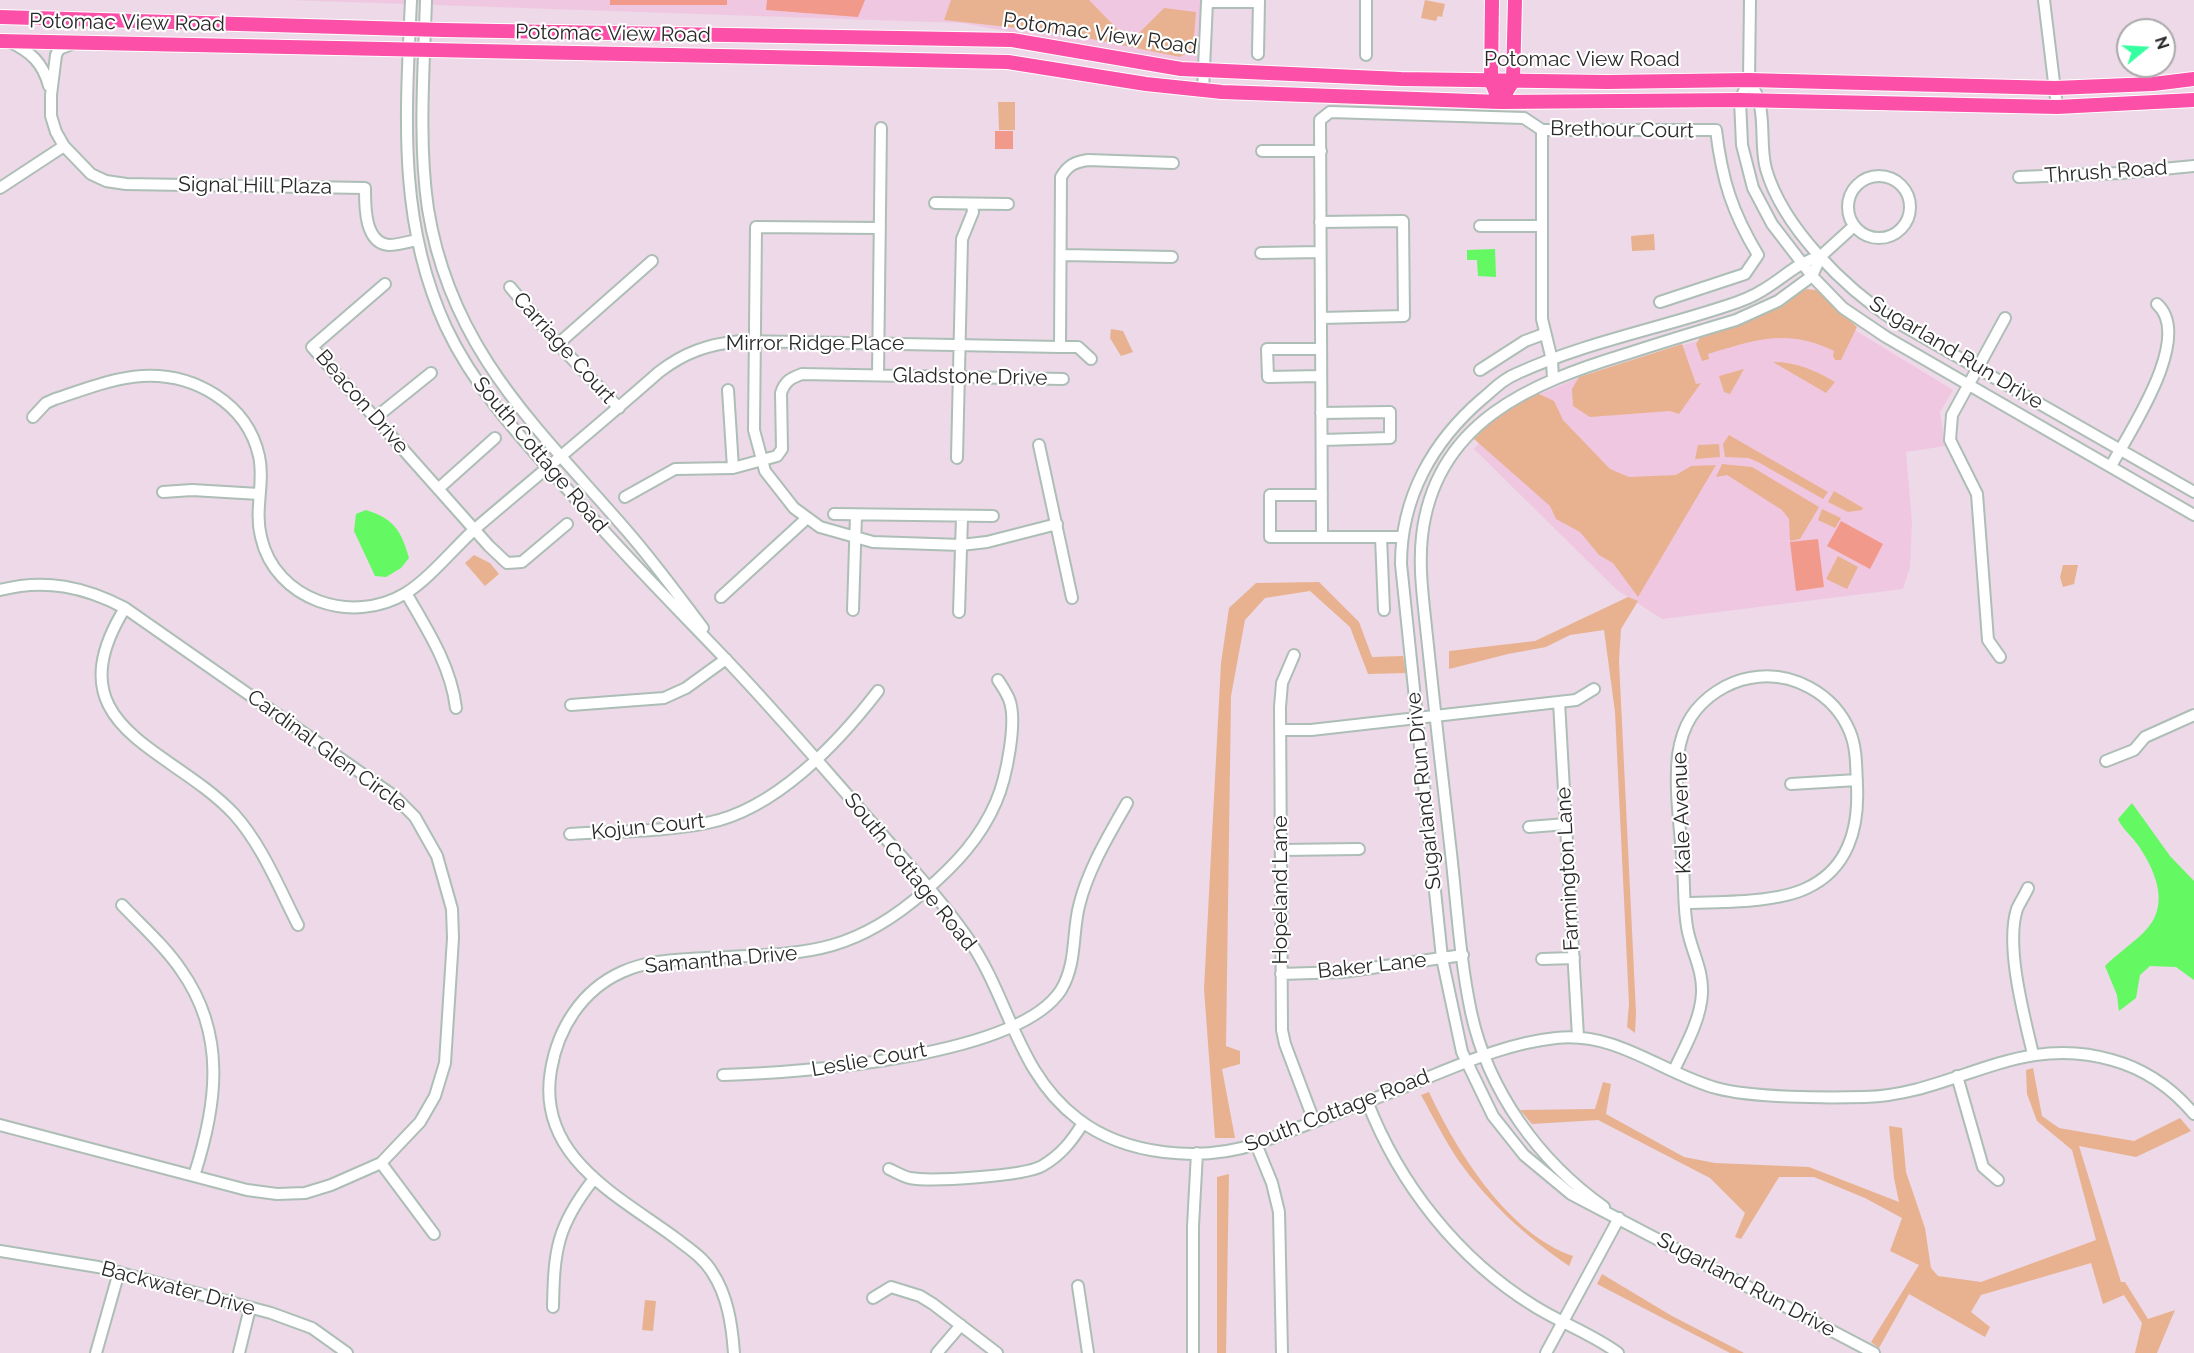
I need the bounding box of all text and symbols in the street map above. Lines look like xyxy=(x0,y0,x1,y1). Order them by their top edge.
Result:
street label: Potomac View Road xyxy=(1001,8,1199,60)
street label: Potomac View Road xyxy=(29,9,225,37)
north arrow xyxy=(2116,18,2176,78)
street label: Potomac View Road xyxy=(515,20,711,48)
text: N xyxy=(2151,34,2173,52)
street label: Potomac View Road xyxy=(1484,47,1680,73)
street label: Brethour Court xyxy=(1550,116,1694,144)
street label: Thrush Road xyxy=(2044,155,2168,189)
street label: Signal Hill Plaza xyxy=(178,172,332,200)
street label: Carriage Court xyxy=(507,287,621,409)
street label: Sugarland Run Drive xyxy=(1864,291,2048,415)
street label: Mirror Ridge Place xyxy=(726,331,904,357)
street label: Beacon Drive xyxy=(310,345,414,459)
street label: Gladstone Drive xyxy=(892,363,1048,391)
street label: South Cottage Road xyxy=(467,372,613,538)
street label: Cardinal Glen Circle xyxy=(242,685,412,817)
street label: Sugarland Run Drive xyxy=(1401,691,1447,891)
street label: Kale Avenue xyxy=(1667,752,1697,874)
street label: Farmington Lane xyxy=(1551,786,1585,952)
street label: South Cottage Road xyxy=(839,788,981,956)
street label: Kojun Court xyxy=(590,809,706,845)
street label: Hopeland Lane xyxy=(1268,815,1294,965)
street label: Samantha Drive xyxy=(644,941,798,979)
street label: Baker Lane xyxy=(1316,948,1428,984)
street label: Leslie Court xyxy=(810,1037,928,1083)
street label: South Cottage Road xyxy=(1241,1064,1433,1158)
street label: Sugarland Run Drive xyxy=(1652,1227,1840,1343)
street label: Backwater Drive xyxy=(98,1256,258,1322)

